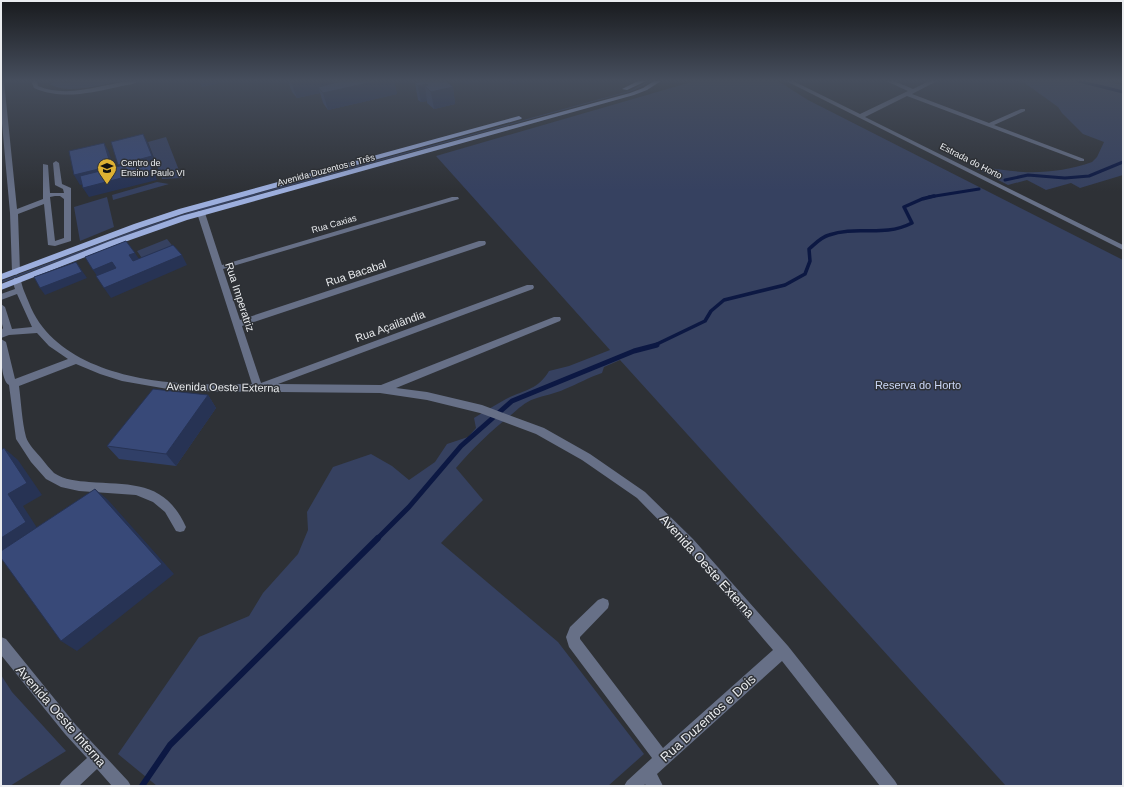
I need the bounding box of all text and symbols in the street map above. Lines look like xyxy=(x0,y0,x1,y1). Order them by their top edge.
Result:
street label: Estrada do Horto xyxy=(938,141,1004,181)
street label: Avenida Duzentos e Três xyxy=(276,152,376,188)
school or university icon: Centro de Ensino Paulo VI xyxy=(96,157,118,185)
place label: Centro de Ensino Paulo VI xyxy=(121,158,185,178)
street label: Rua Caxias xyxy=(310,213,358,235)
street label: Rua Bacabal xyxy=(324,258,388,288)
street label: Rua Imperatriz xyxy=(223,261,257,333)
street label: Rua Açailândia xyxy=(353,308,427,344)
park label: Reserva do Horto xyxy=(875,379,961,391)
street label: Avenida Oeste Externa xyxy=(166,380,280,394)
street label: Avenida Oeste Externa xyxy=(657,511,758,621)
street label: Avenida Oeste Interna xyxy=(13,662,110,770)
street label: Rua Duzentos e Dois xyxy=(657,671,759,765)

